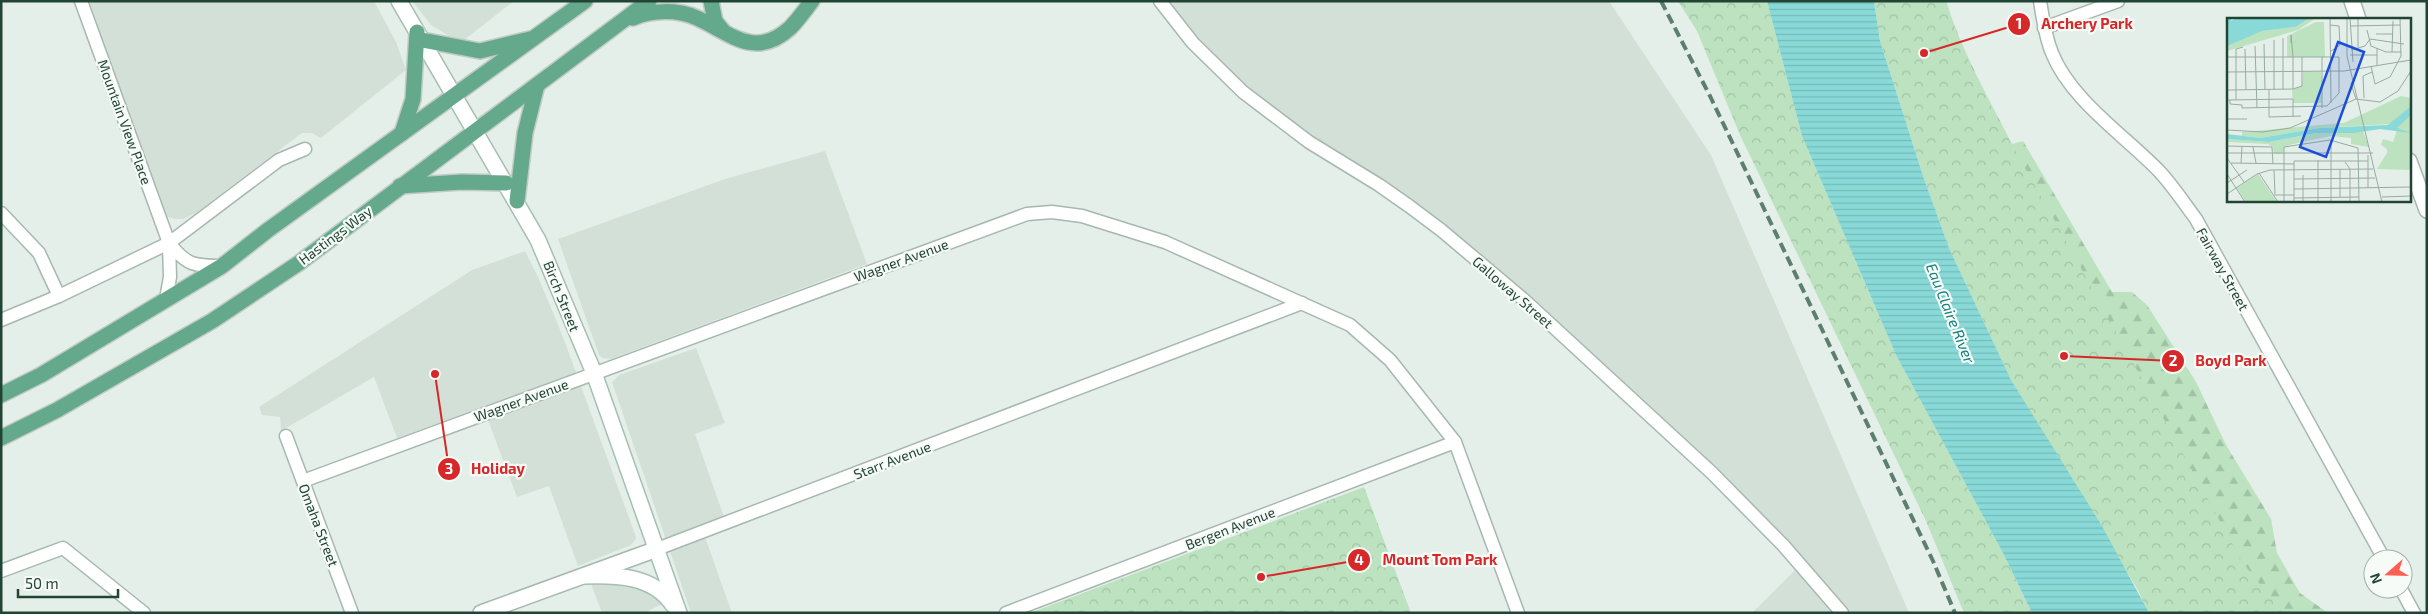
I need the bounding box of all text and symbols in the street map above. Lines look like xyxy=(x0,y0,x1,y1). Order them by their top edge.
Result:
callout: Archery Park xyxy=(2006,9,2143,39)
text: 1 xyxy=(2016,14,2022,32)
text: Archery Park xyxy=(2041,14,2133,33)
inset map xyxy=(2227,18,2410,201)
street label: Mountain View Place xyxy=(94,57,156,187)
street label: Hastings Way xyxy=(295,202,375,268)
street label: Fairway Street xyxy=(2193,225,2253,313)
street label: Wagner Avenue xyxy=(851,235,951,285)
street label: Galloway Street xyxy=(1469,252,1557,332)
street label: Birch Street xyxy=(540,258,584,334)
water label: Eau Claire River xyxy=(1923,260,1980,366)
callout: Boyd Park xyxy=(2160,346,2277,376)
text: 2 xyxy=(2169,351,2178,369)
text: Boyd Park xyxy=(2195,351,2267,370)
street label: Wagner Avenue xyxy=(471,375,571,425)
street label: Starr Avenue xyxy=(851,437,933,483)
callout: Holiday xyxy=(436,454,535,484)
text: 3 xyxy=(445,459,453,477)
text: Holiday xyxy=(471,459,526,478)
street label: Omaha Street xyxy=(295,481,343,569)
street label: Bergen Avenue xyxy=(1183,503,1277,553)
callout: Mount Tom Park xyxy=(1347,545,1507,575)
north arrow xyxy=(2363,549,2413,599)
text: 4 xyxy=(1354,550,1364,568)
text: Mount Tom Park xyxy=(1383,550,1498,568)
scale bar xyxy=(18,566,118,598)
text: N xyxy=(2366,571,2385,586)
text: 50 m xyxy=(25,574,59,592)

